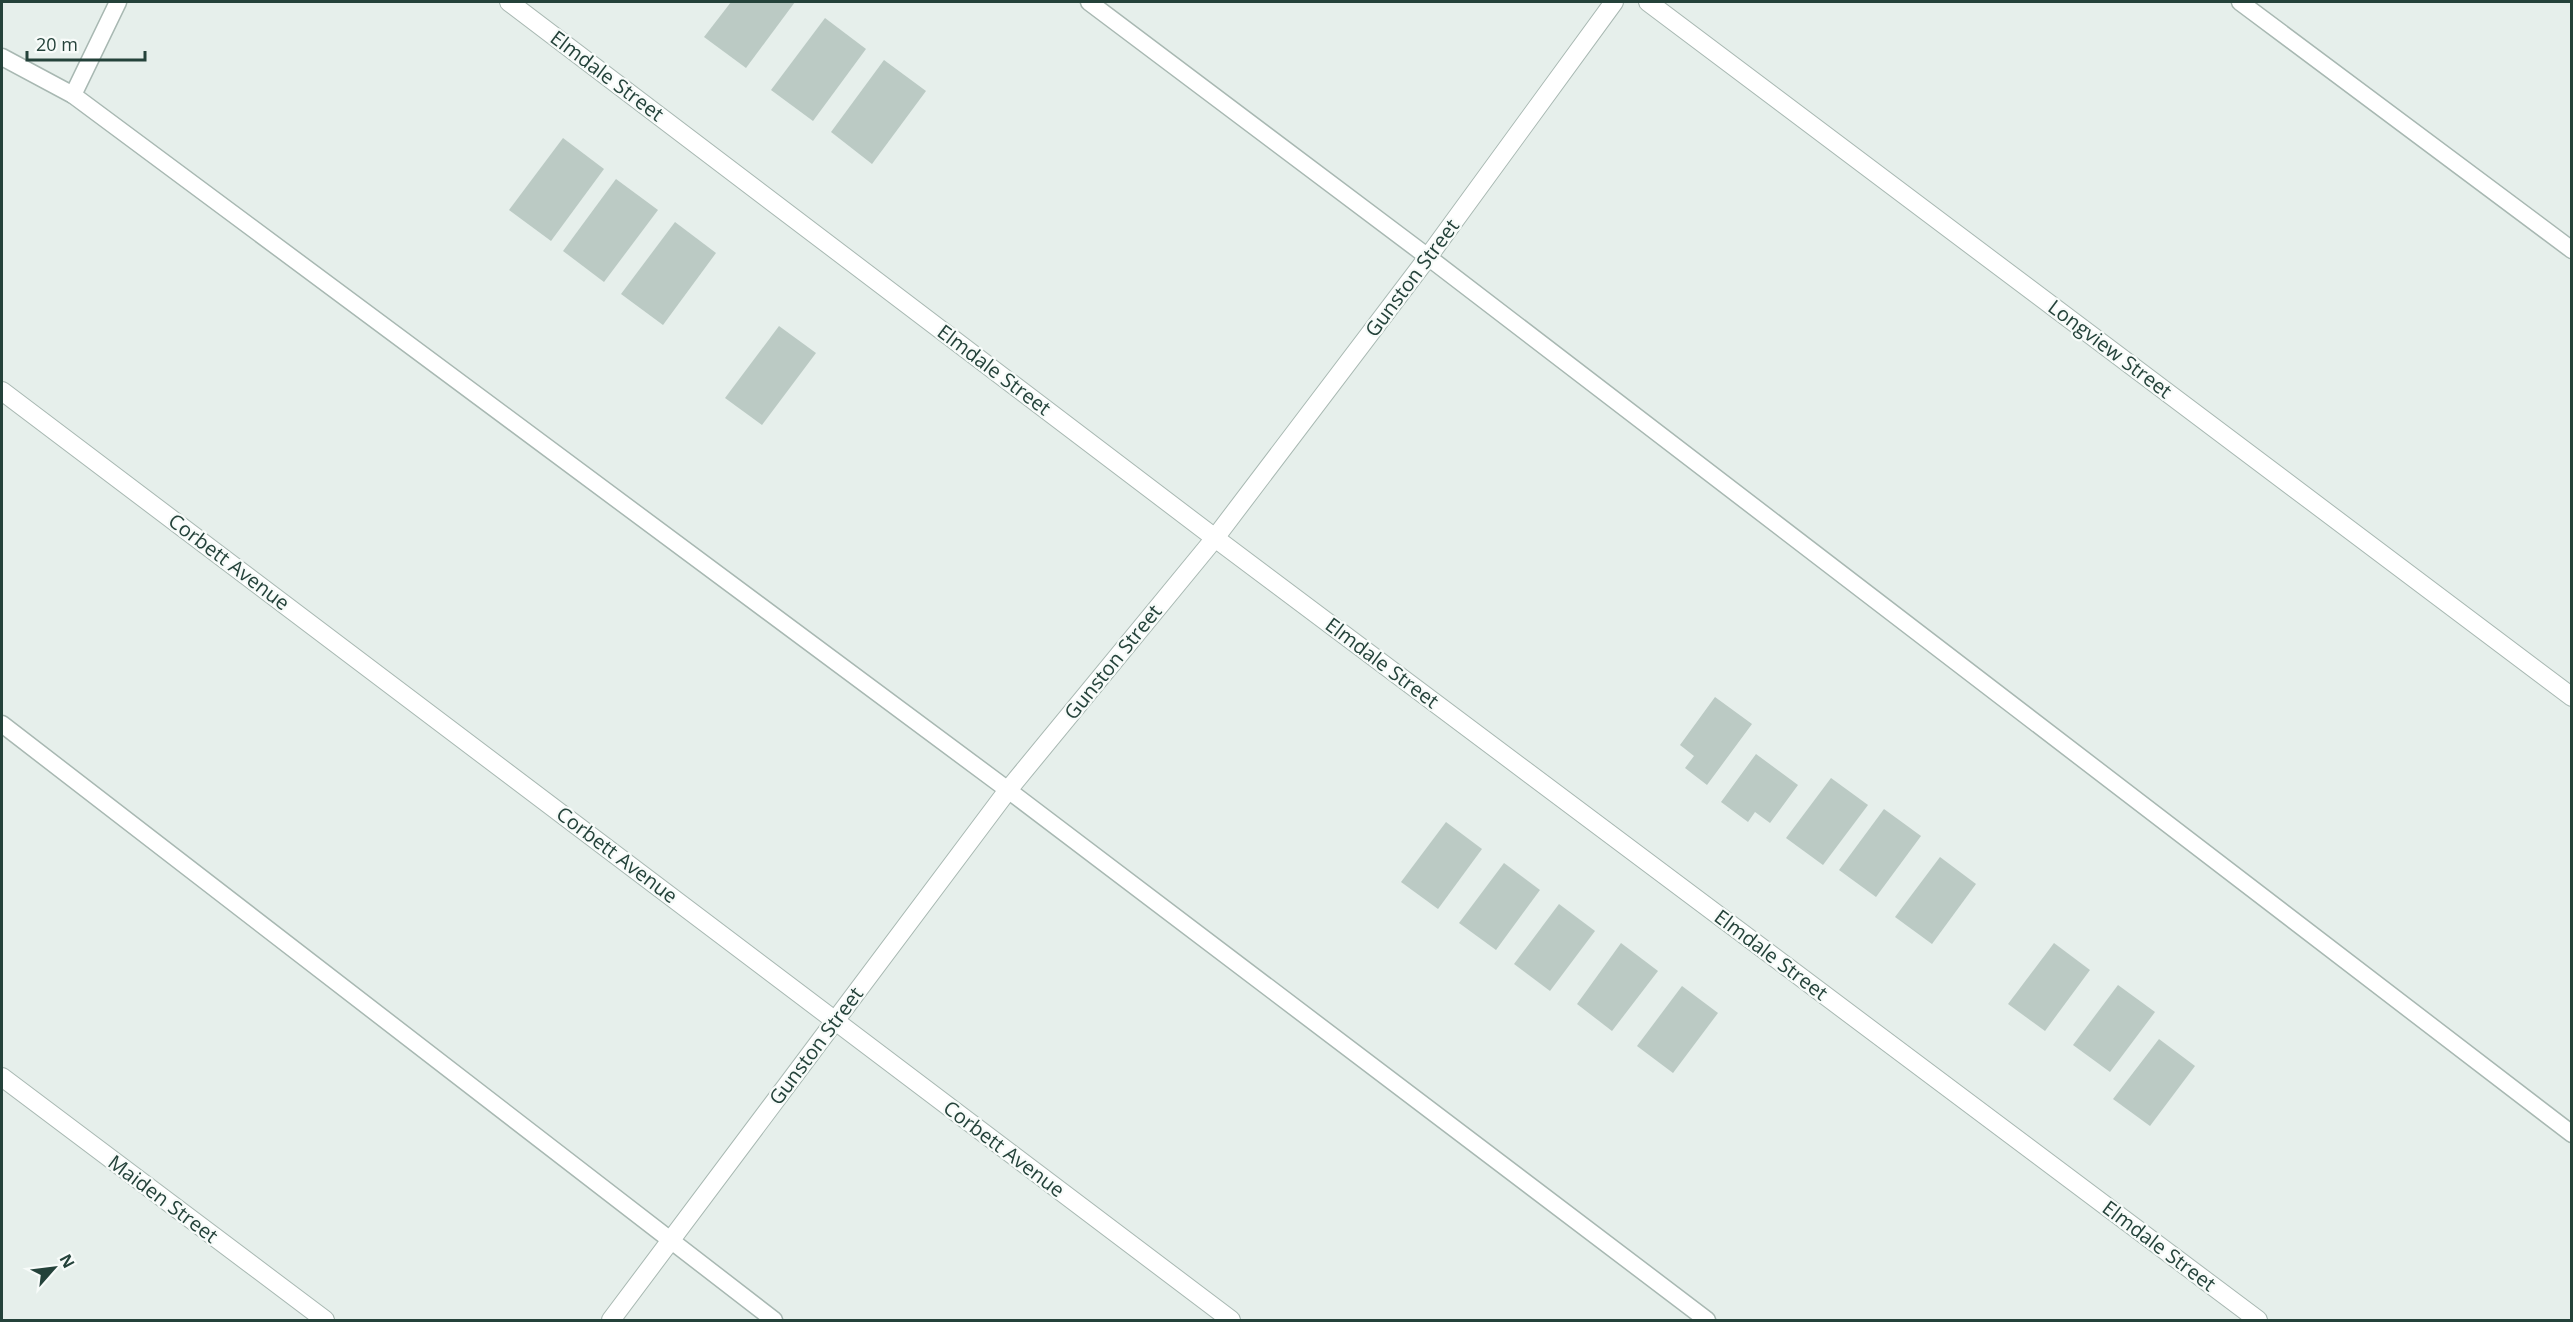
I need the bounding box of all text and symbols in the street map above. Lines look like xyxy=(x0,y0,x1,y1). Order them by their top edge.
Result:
scale bar xyxy=(27,24,146,62)
street label: Elmdale Street xyxy=(545,24,669,127)
text: 20 m xyxy=(36,32,78,56)
street label: Gunston Street xyxy=(1358,213,1465,342)
street label: Longview Street xyxy=(2043,293,2178,404)
street label: Elmdale Street xyxy=(932,318,1056,421)
street label: Corbett Avenue xyxy=(163,507,295,616)
street label: Gunston Street xyxy=(1058,598,1167,725)
street label: Elmdale Street xyxy=(1320,611,1444,714)
street label: Corbett Avenue xyxy=(551,800,683,909)
street label: Elmdale Street xyxy=(1709,903,1833,1006)
street label: Gunston Street xyxy=(762,981,869,1110)
street label: Corbett Avenue xyxy=(938,1094,1070,1203)
street label: Maiden Street xyxy=(103,1148,224,1249)
street label: Elmdale Street xyxy=(2097,1194,2221,1297)
north arrow xyxy=(24,1238,84,1298)
text: N xyxy=(54,1250,80,1272)

